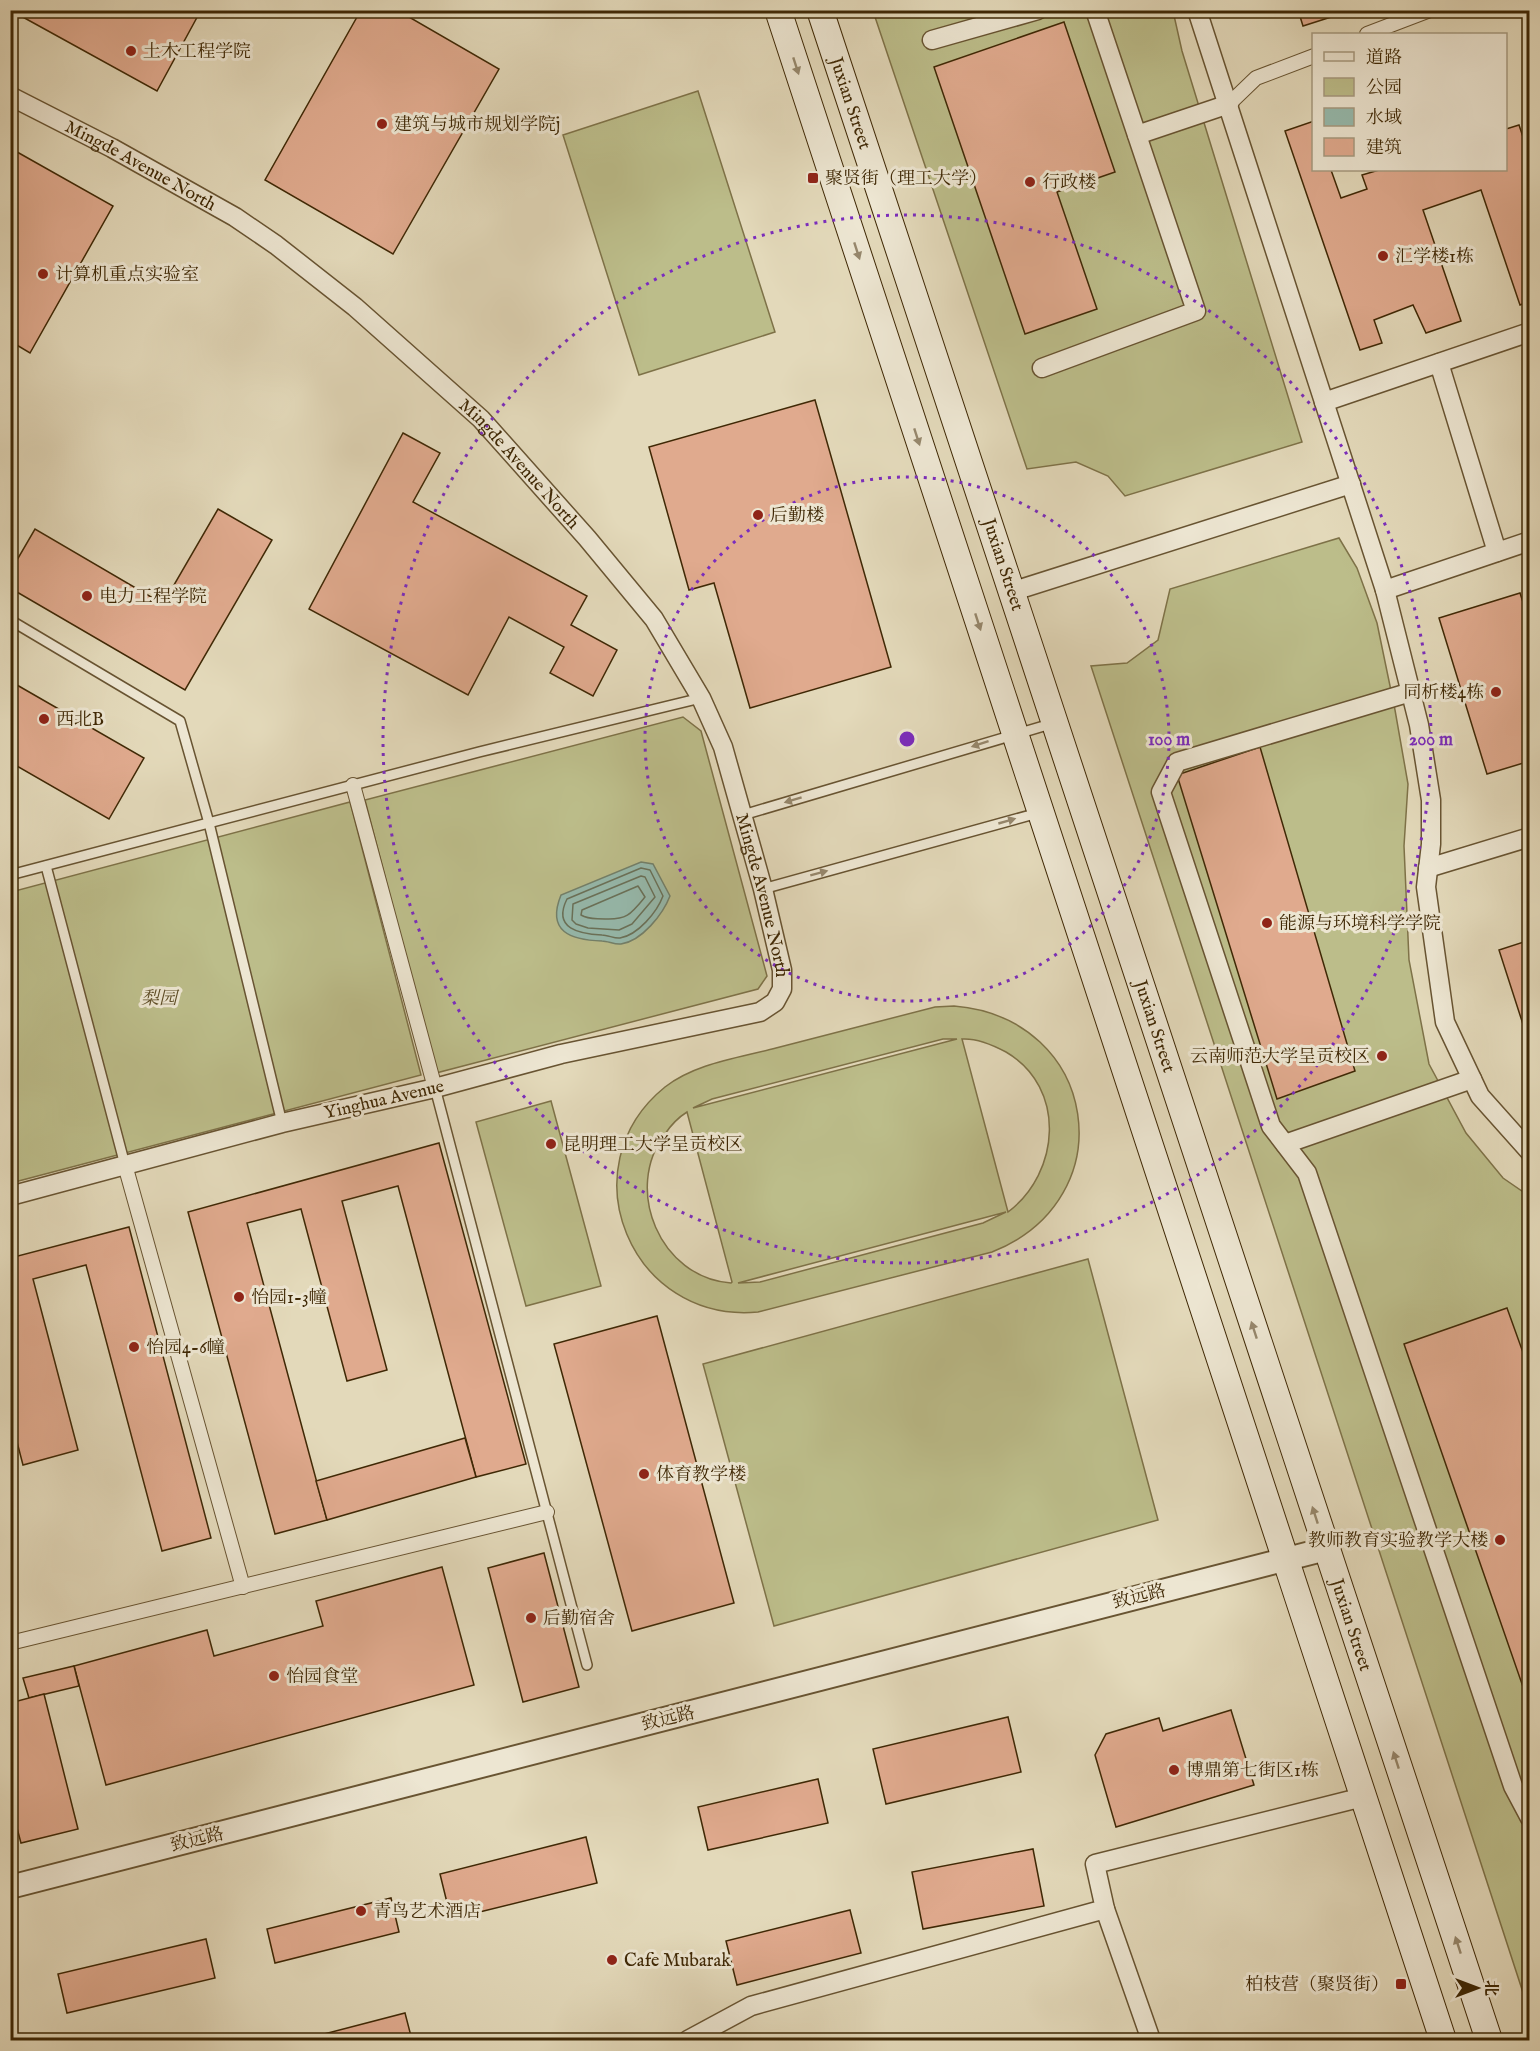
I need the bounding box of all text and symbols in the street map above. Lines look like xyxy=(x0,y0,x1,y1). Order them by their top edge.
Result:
legend xyxy=(1312,33,1507,171)
place label: 土木工程学院 xyxy=(143,41,251,64)
marker: 土木工程学院 xyxy=(124,44,138,58)
text: 道路 xyxy=(1366,47,1402,70)
street label: Juxian Street xyxy=(823,52,876,153)
one-way arrow xyxy=(792,57,801,75)
text: 公园 xyxy=(1366,77,1402,100)
text: 水域 xyxy=(1366,107,1402,130)
place label: 建筑与城市规划学院j xyxy=(394,114,560,137)
street label: Mingde Avenue North xyxy=(61,116,220,217)
marker: 建筑与城市规划学院j xyxy=(375,117,389,131)
text: 建筑 xyxy=(1366,137,1402,160)
place label: 聚贤街（理工大学） xyxy=(825,168,987,191)
marker: 聚贤街（理工大学） xyxy=(806,171,820,185)
place label: 行政楼 xyxy=(1042,172,1096,195)
marker: 行政楼 xyxy=(1023,175,1037,189)
one-way arrow xyxy=(852,242,862,260)
place label: 汇学楼1栋 xyxy=(1395,246,1474,269)
marker: 汇学楼1栋 xyxy=(1376,249,1390,263)
place label: 计算机重点实验室 xyxy=(55,264,199,287)
marker: 计算机重点实验室 xyxy=(36,267,50,281)
street label: Mingde Avenue North xyxy=(453,394,584,535)
one-way arrow xyxy=(913,428,923,446)
place label: 后勤楼 xyxy=(770,505,824,528)
marker: 后勤楼 xyxy=(751,508,765,522)
street label: Juxian Street xyxy=(976,514,1028,614)
place label: 电力工程学院 xyxy=(99,586,207,609)
marker: 电力工程学院 xyxy=(80,589,94,603)
one-way arrow xyxy=(974,613,983,631)
place label: 同析楼4栋 xyxy=(1403,682,1484,705)
marker: 同析楼4栋 xyxy=(1489,685,1503,699)
place label: 西北B xyxy=(56,709,104,732)
marker: 西北B xyxy=(37,712,51,726)
centre of rings xyxy=(897,729,917,749)
text: 100 m xyxy=(1148,729,1190,752)
text: 200 m xyxy=(1409,729,1453,752)
one-way arrow xyxy=(971,740,989,749)
one-way arrow xyxy=(784,796,802,805)
street label: Mingde Avenue North xyxy=(729,811,792,978)
one-way arrow xyxy=(998,816,1016,825)
one-way arrow xyxy=(810,868,828,877)
place label: 能源与环境科学学院 xyxy=(1279,913,1441,936)
marker: 能源与环境科学学院 xyxy=(1260,916,1274,930)
street label: Juxian Street xyxy=(1127,976,1180,1076)
park label: 梨园 xyxy=(141,988,180,1011)
place label: 云南师范大学呈贡校区 xyxy=(1190,1046,1370,1069)
marker: 云南师范大学呈贡校区 xyxy=(1375,1049,1389,1063)
street label: Yinghua Avenue xyxy=(322,1076,446,1125)
place label: 昆明理工大学呈贡校区 xyxy=(563,1134,743,1157)
marker: 昆明理工大学呈贡校区 xyxy=(544,1137,558,1151)
place label: 怡园1-3幢 xyxy=(251,1287,327,1310)
marker: 怡园1-3幢 xyxy=(232,1290,246,1304)
one-way arrow xyxy=(1249,1321,1259,1339)
place label: 怡园4-6幢 xyxy=(146,1337,225,1360)
marker: 怡园4-6幢 xyxy=(127,1340,141,1354)
place label: 体育教学楼 xyxy=(656,1464,746,1487)
marker: 体育教学楼 xyxy=(637,1467,651,1481)
one-way arrow xyxy=(1310,1506,1319,1524)
place label: 教师教育实验教学大楼 xyxy=(1308,1530,1488,1553)
marker: 教师教育实验教学大楼 xyxy=(1493,1533,1507,1547)
street label: Juxian Street xyxy=(1324,1574,1376,1674)
street label: 致远路 xyxy=(1110,1580,1168,1615)
place label: 后勤宿舍 xyxy=(543,1608,615,1631)
marker: 后勤宿舍 xyxy=(524,1611,538,1625)
place label: 怡园食堂 xyxy=(286,1666,358,1689)
marker: 怡园食堂 xyxy=(267,1669,281,1683)
street label: 致远路 xyxy=(639,1702,697,1737)
one-way arrow xyxy=(1391,1751,1400,1769)
place label: 博鼎第七街区1栋 xyxy=(1186,1760,1319,1783)
marker: 博鼎第七街区1栋 xyxy=(1167,1763,1181,1777)
street label: 致远路 xyxy=(168,1823,226,1858)
place label: 青鸟艺术酒店 xyxy=(373,1901,481,1924)
marker: 青鸟艺术酒店 xyxy=(354,1904,368,1918)
one-way arrow xyxy=(1452,1936,1462,1954)
place label: Cafe Mubarak xyxy=(624,1950,731,1973)
marker: Cafe Mubarak xyxy=(605,1953,619,1967)
north arrow xyxy=(1447,1958,1507,2018)
place label: 柏枝营（聚贤街） xyxy=(1245,1974,1389,1997)
marker: 柏枝营（聚贤街） xyxy=(1394,1977,1408,1991)
text: 北 xyxy=(1480,1980,1500,1996)

